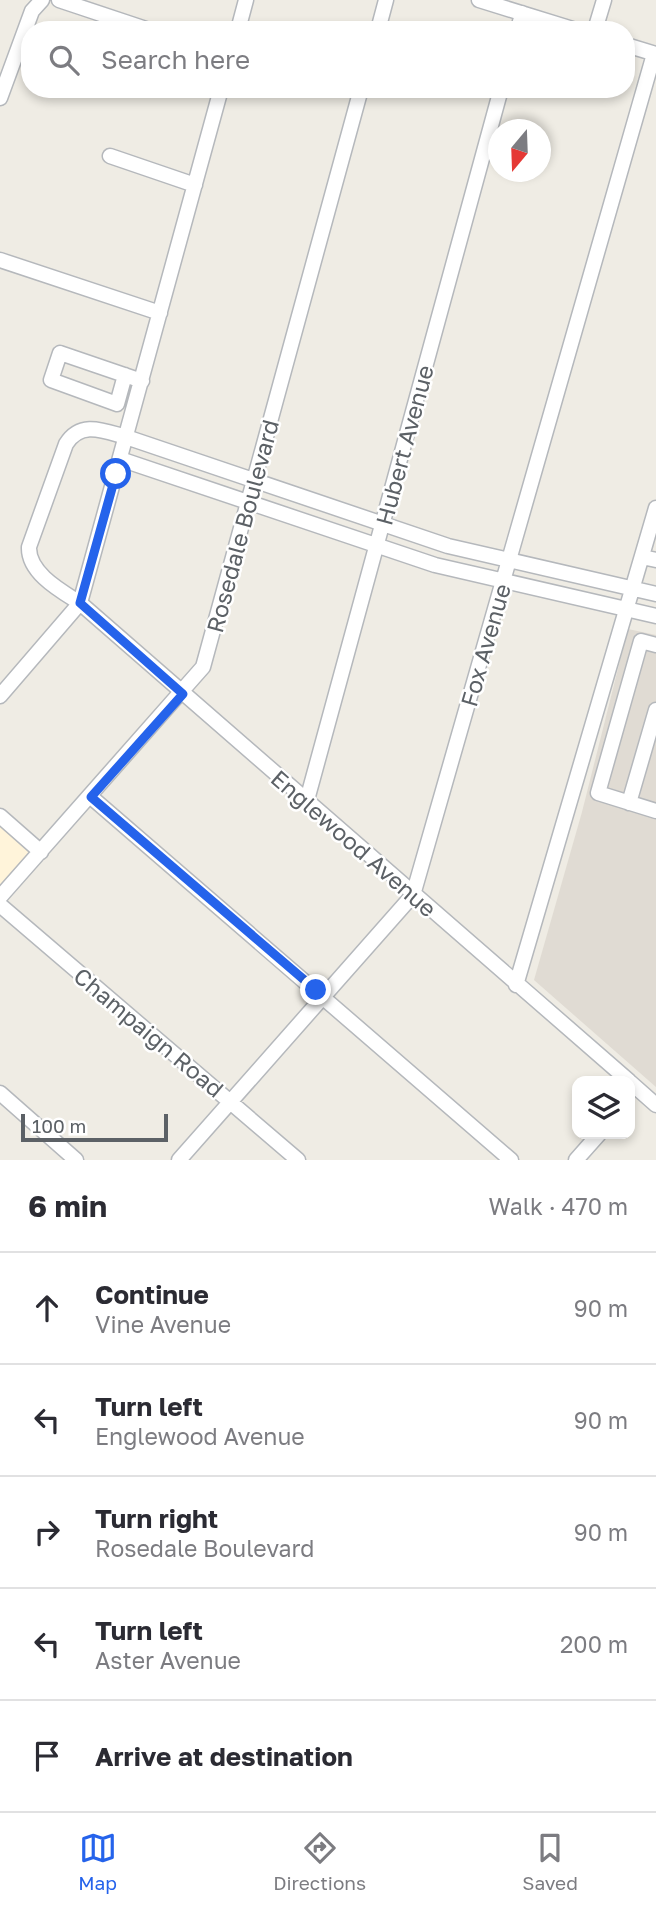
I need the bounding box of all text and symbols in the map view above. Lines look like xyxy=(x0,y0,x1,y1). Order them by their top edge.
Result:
search box xyxy=(21,21,635,98)
icon: search xyxy=(45,41,83,79)
text: Search here xyxy=(101,44,250,75)
north arrow xyxy=(488,119,551,182)
street label: Hubert Avenue xyxy=(369,362,439,528)
street label: Rosedale Boulevard xyxy=(200,416,284,636)
route start xyxy=(100,458,131,489)
street label: Fox Avenue xyxy=(454,580,516,710)
street label: Englewood Avenue xyxy=(266,764,442,922)
street label: Champaign Road xyxy=(68,961,230,1103)
route end xyxy=(300,974,331,1005)
map controls xyxy=(572,1076,635,1139)
button: layers xyxy=(572,1076,635,1139)
scale bar xyxy=(21,1111,168,1143)
text: 100 m xyxy=(32,1114,86,1137)
text: 6 min xyxy=(28,1188,107,1224)
text: Walk · 470 m xyxy=(489,1192,628,1220)
text: Continue xyxy=(95,1279,209,1310)
icon: ahead xyxy=(28,1289,66,1327)
text: 90 m xyxy=(574,1294,628,1322)
text: Vine Avenue xyxy=(95,1310,231,1338)
text: Turn left xyxy=(95,1391,203,1422)
icon: left xyxy=(28,1401,66,1439)
text: 90 m xyxy=(574,1406,628,1434)
text: Englewood Avenue xyxy=(95,1422,305,1450)
text: Turn right xyxy=(95,1503,218,1534)
icon: right xyxy=(28,1513,66,1551)
text: 90 m xyxy=(574,1518,628,1546)
text: Rosedale Boulevard xyxy=(95,1534,314,1562)
text: Turn left xyxy=(95,1615,203,1646)
icon: left xyxy=(28,1625,66,1663)
text: 200 m xyxy=(560,1630,628,1658)
text: Aster Avenue xyxy=(95,1646,241,1674)
icon: arrive xyxy=(28,1737,66,1775)
text: Arrive at destination xyxy=(95,1741,353,1772)
tab: Map xyxy=(78,1829,117,1894)
tab: Directions xyxy=(273,1829,366,1894)
tab: Saved xyxy=(522,1829,578,1894)

